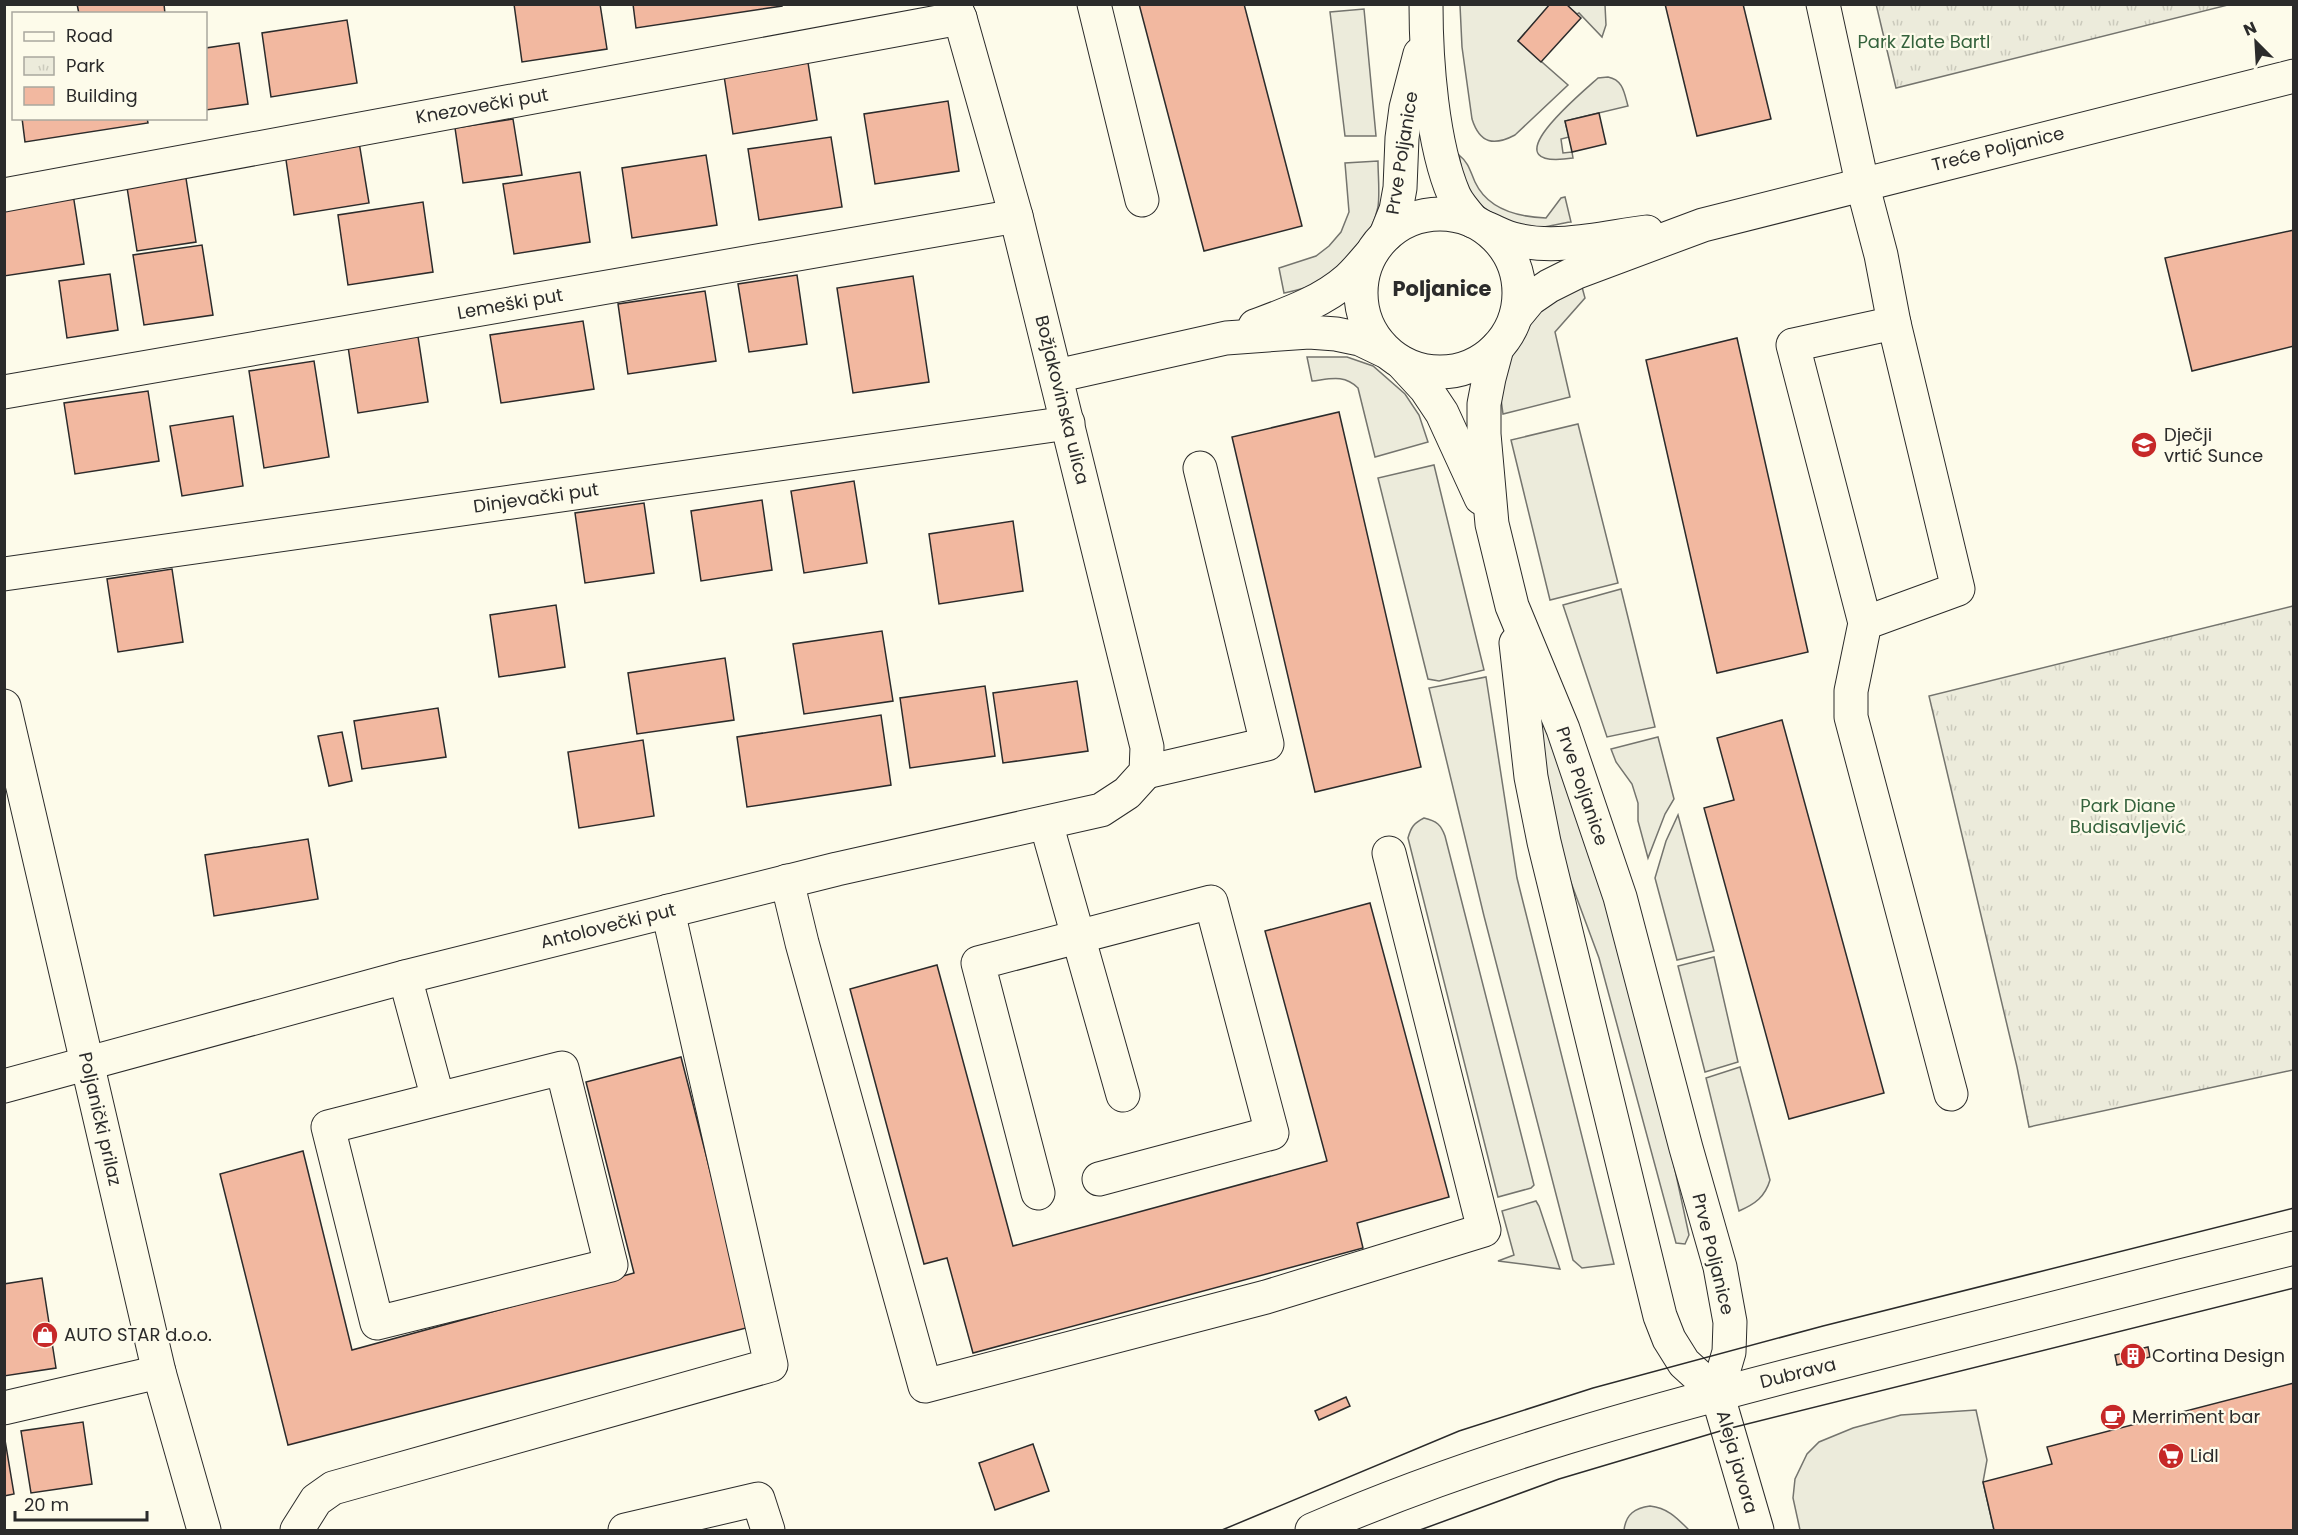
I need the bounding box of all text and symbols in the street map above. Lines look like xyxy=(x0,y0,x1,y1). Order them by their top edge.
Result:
legend xyxy=(12,12,207,120)
north arrow xyxy=(2226,12,2286,72)
text: N xyxy=(2240,16,2260,42)
text: Road xyxy=(66,23,113,48)
park label: Park Zlate Bartl xyxy=(1857,29,1991,54)
text: Park xyxy=(66,53,105,78)
street label: Knezovečki put xyxy=(414,82,550,129)
text: Building xyxy=(66,83,138,108)
street label: Prve Poljanice xyxy=(1379,90,1424,216)
street label: Treće Poljanice xyxy=(1929,120,2067,177)
district label: Poljanice xyxy=(1392,274,1492,303)
street label: Lemeški put xyxy=(455,282,565,325)
street label: Božjakovinska ulica xyxy=(1029,313,1096,487)
place label: Dječji vrtić Sunce xyxy=(2164,422,2263,468)
school or university icon: Dječji vrtić Sunce xyxy=(2129,430,2159,460)
street label: Dinjevački put xyxy=(472,476,600,519)
street label: Prve Poljanice xyxy=(1550,723,1615,849)
park label: Park Diane Budisavljević xyxy=(2070,793,2186,839)
street label: Antolovečki put xyxy=(538,897,678,954)
street label: Poljanički prilaz xyxy=(73,1050,128,1188)
street label: Prve Poljanice xyxy=(1686,1191,1741,1317)
shop icon: AUTO STAR d.o.o. xyxy=(30,1320,60,1350)
place label: AUTO STAR d.o.o. xyxy=(64,1322,212,1347)
building icon: Cortina Design xyxy=(2118,1341,2148,1371)
place label: Cortina Design xyxy=(2152,1343,2285,1368)
street label: Dubrava xyxy=(1757,1351,1839,1394)
cafe icon: Merriment bar xyxy=(2098,1402,2128,1432)
place label: Merriment bar xyxy=(2132,1404,2260,1429)
street label: Aleja javora xyxy=(1711,1407,1764,1516)
supermarket icon: Lidl xyxy=(2156,1441,2186,1471)
place label: Lidl xyxy=(2190,1443,2219,1468)
scale bar xyxy=(15,1484,147,1522)
text: 20 m xyxy=(24,1492,69,1517)

